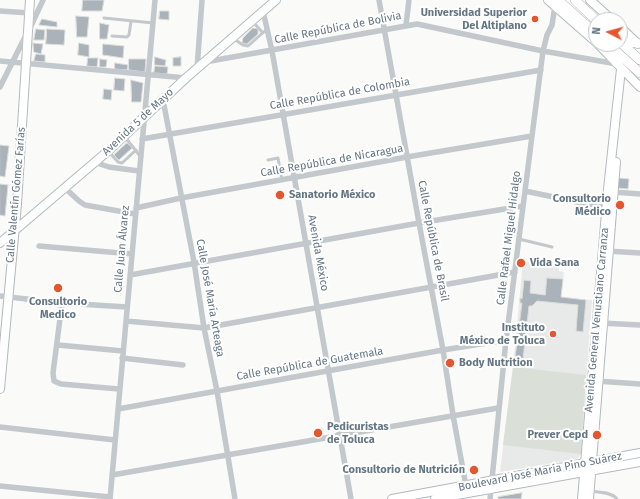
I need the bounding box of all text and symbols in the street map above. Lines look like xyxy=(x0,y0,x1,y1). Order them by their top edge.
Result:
place label: Universidad Superior Del Altiplano xyxy=(421,6,527,32)
street label: Calle República de Bolivia xyxy=(273,9,403,47)
north arrow xyxy=(588,12,628,52)
marker: Universidad Superior Del Altiplano xyxy=(530,14,540,24)
text: N xyxy=(590,26,603,35)
street label: Calle República de Colombia xyxy=(269,75,411,113)
street label: Avenida 5 de Mayo xyxy=(100,86,176,158)
street label: Calle Valentín Gómez Farías xyxy=(3,127,29,263)
street label: Calle República de Nicaragua xyxy=(260,142,404,180)
street label: Calle Rafael Miguel Hidalgo xyxy=(494,170,524,306)
street label: Calle República de Brasil xyxy=(415,179,451,303)
place label: Sanatorio México xyxy=(289,188,375,202)
marker: Sanatorio México xyxy=(274,189,286,201)
place label: Consultorio Médico xyxy=(553,192,611,218)
marker: Consultorio Médico xyxy=(614,199,626,211)
street label: Calle Juan Álvarez xyxy=(112,205,132,293)
street label: Avenida México xyxy=(305,214,331,292)
street label: Avenida General Venustiano Carranza xyxy=(582,227,612,413)
street label: Calle José María Arteaga xyxy=(193,238,227,358)
place label: Vida Sana xyxy=(530,256,579,270)
marker: Vida Sana xyxy=(515,257,527,269)
marker: Consultorio Medico xyxy=(52,282,64,294)
place label: Consultorio Medico xyxy=(29,295,87,321)
place label: Instituto México de Toluca xyxy=(460,321,545,347)
marker: Instituto México de Toluca xyxy=(548,329,558,339)
street label: Calle República de Guatemala xyxy=(236,345,384,383)
place label: Body Nutrition xyxy=(459,356,533,370)
marker: Body Nutrition xyxy=(444,357,456,369)
place label: Pedicuristas de Toluca xyxy=(327,420,389,446)
marker: Pedicuristas de Toluca xyxy=(312,427,324,439)
place label: Prever Cepd xyxy=(528,428,588,442)
marker: Prever Cepd xyxy=(591,429,603,441)
street label: Boulevard José María Pino Suárez xyxy=(457,450,623,494)
place label: Consultorio de Nutrición xyxy=(342,463,465,477)
marker: Consultorio de Nutrición xyxy=(468,464,480,476)

